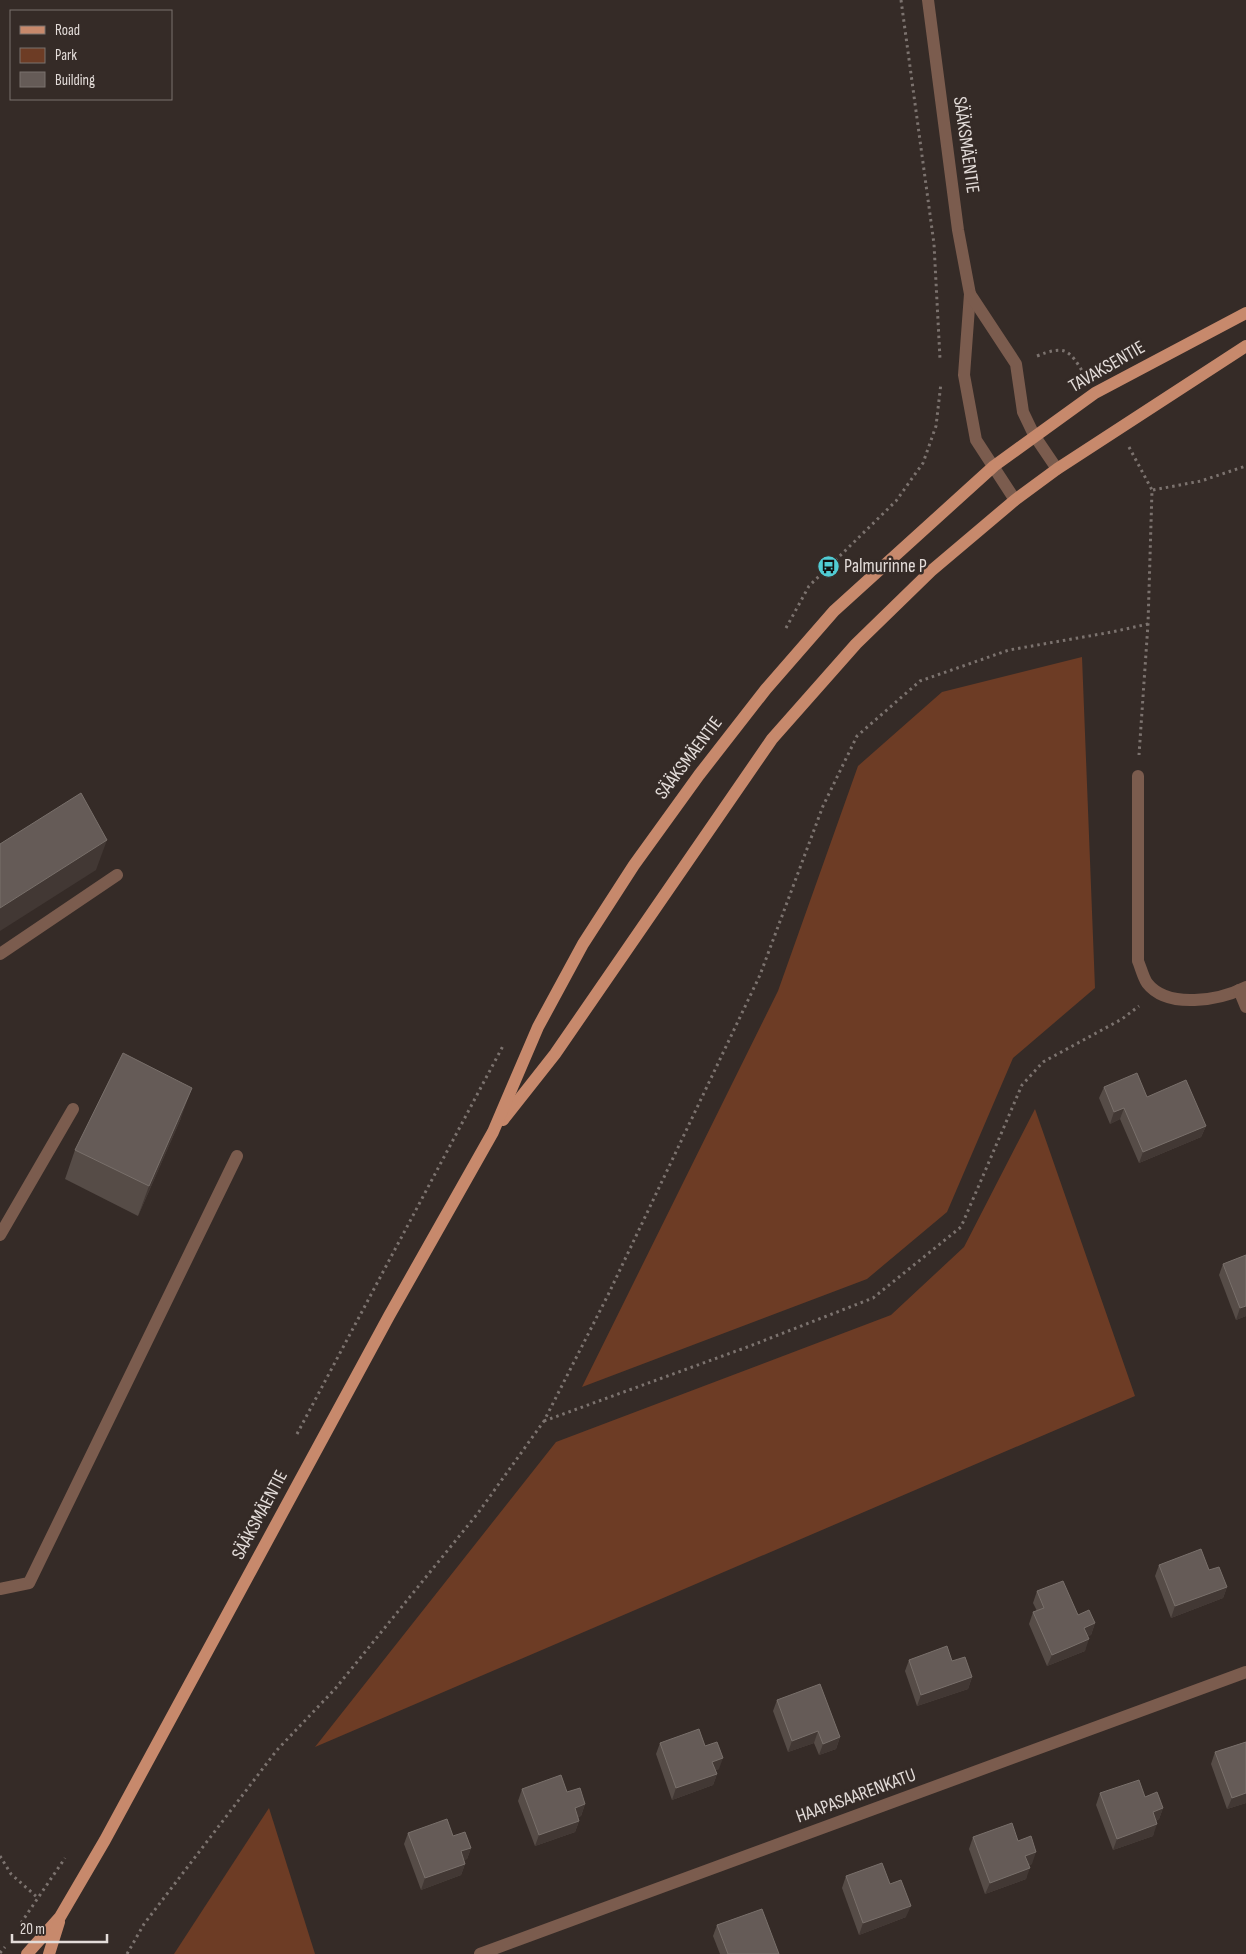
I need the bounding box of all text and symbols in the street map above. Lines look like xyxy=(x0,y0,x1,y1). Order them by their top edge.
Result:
legend xyxy=(10,10,172,100)
text: Road xyxy=(55,21,80,40)
text: Park xyxy=(55,46,77,65)
text: Building xyxy=(55,71,95,90)
street label: SÄÄKSMÄENTIE xyxy=(948,95,984,195)
street label: TAVAKSENTIE xyxy=(1065,336,1149,398)
bus stop icon: Palmurinne P xyxy=(816,554,840,578)
place label: Palmurinne P xyxy=(844,555,927,578)
street label: SÄÄKSMÄENTIE xyxy=(650,712,728,804)
street label: SÄÄKSMÄENTIE xyxy=(227,1466,293,1564)
street label: HAAPASAARENKATU xyxy=(793,1764,919,1828)
scale bar xyxy=(12,1912,108,1944)
text: 20 m xyxy=(20,1920,45,1939)

